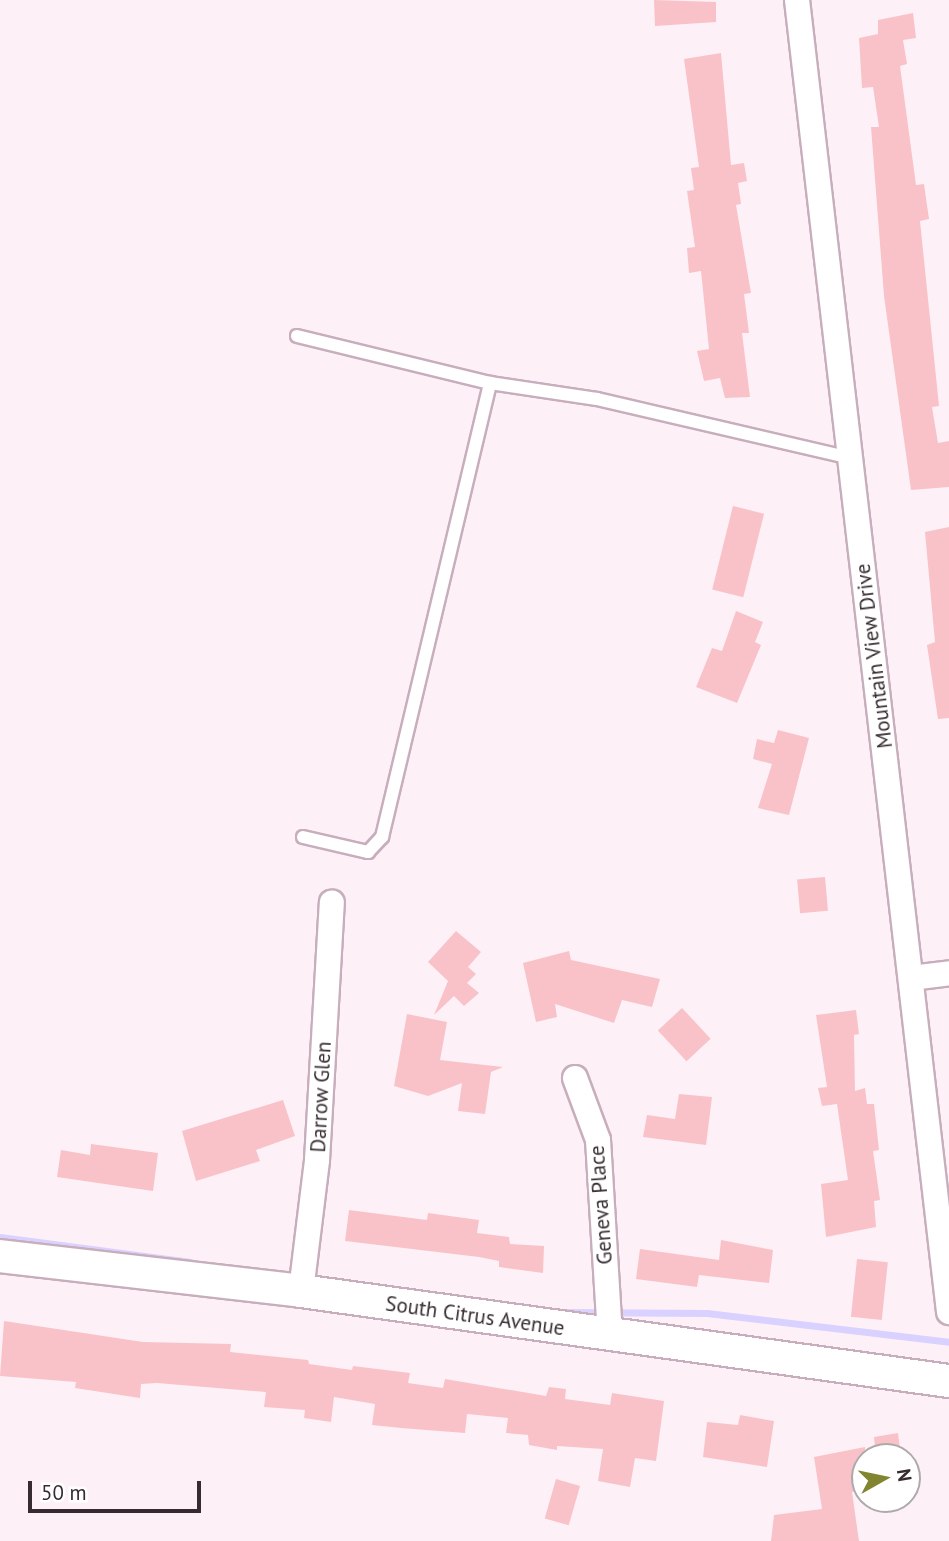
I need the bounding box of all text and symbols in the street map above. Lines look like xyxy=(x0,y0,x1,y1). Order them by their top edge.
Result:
street label: Mountain View Drive xyxy=(850,562,898,750)
street label: Darrow Glen xyxy=(305,1041,337,1153)
street label: Geneva Place xyxy=(584,1145,618,1265)
street label: South Citrus Avenue xyxy=(384,1291,566,1341)
north arrow xyxy=(851,1443,921,1513)
text: N xyxy=(892,1467,918,1483)
scale bar xyxy=(32,1468,205,1512)
text: 50 m xyxy=(41,1479,87,1506)

